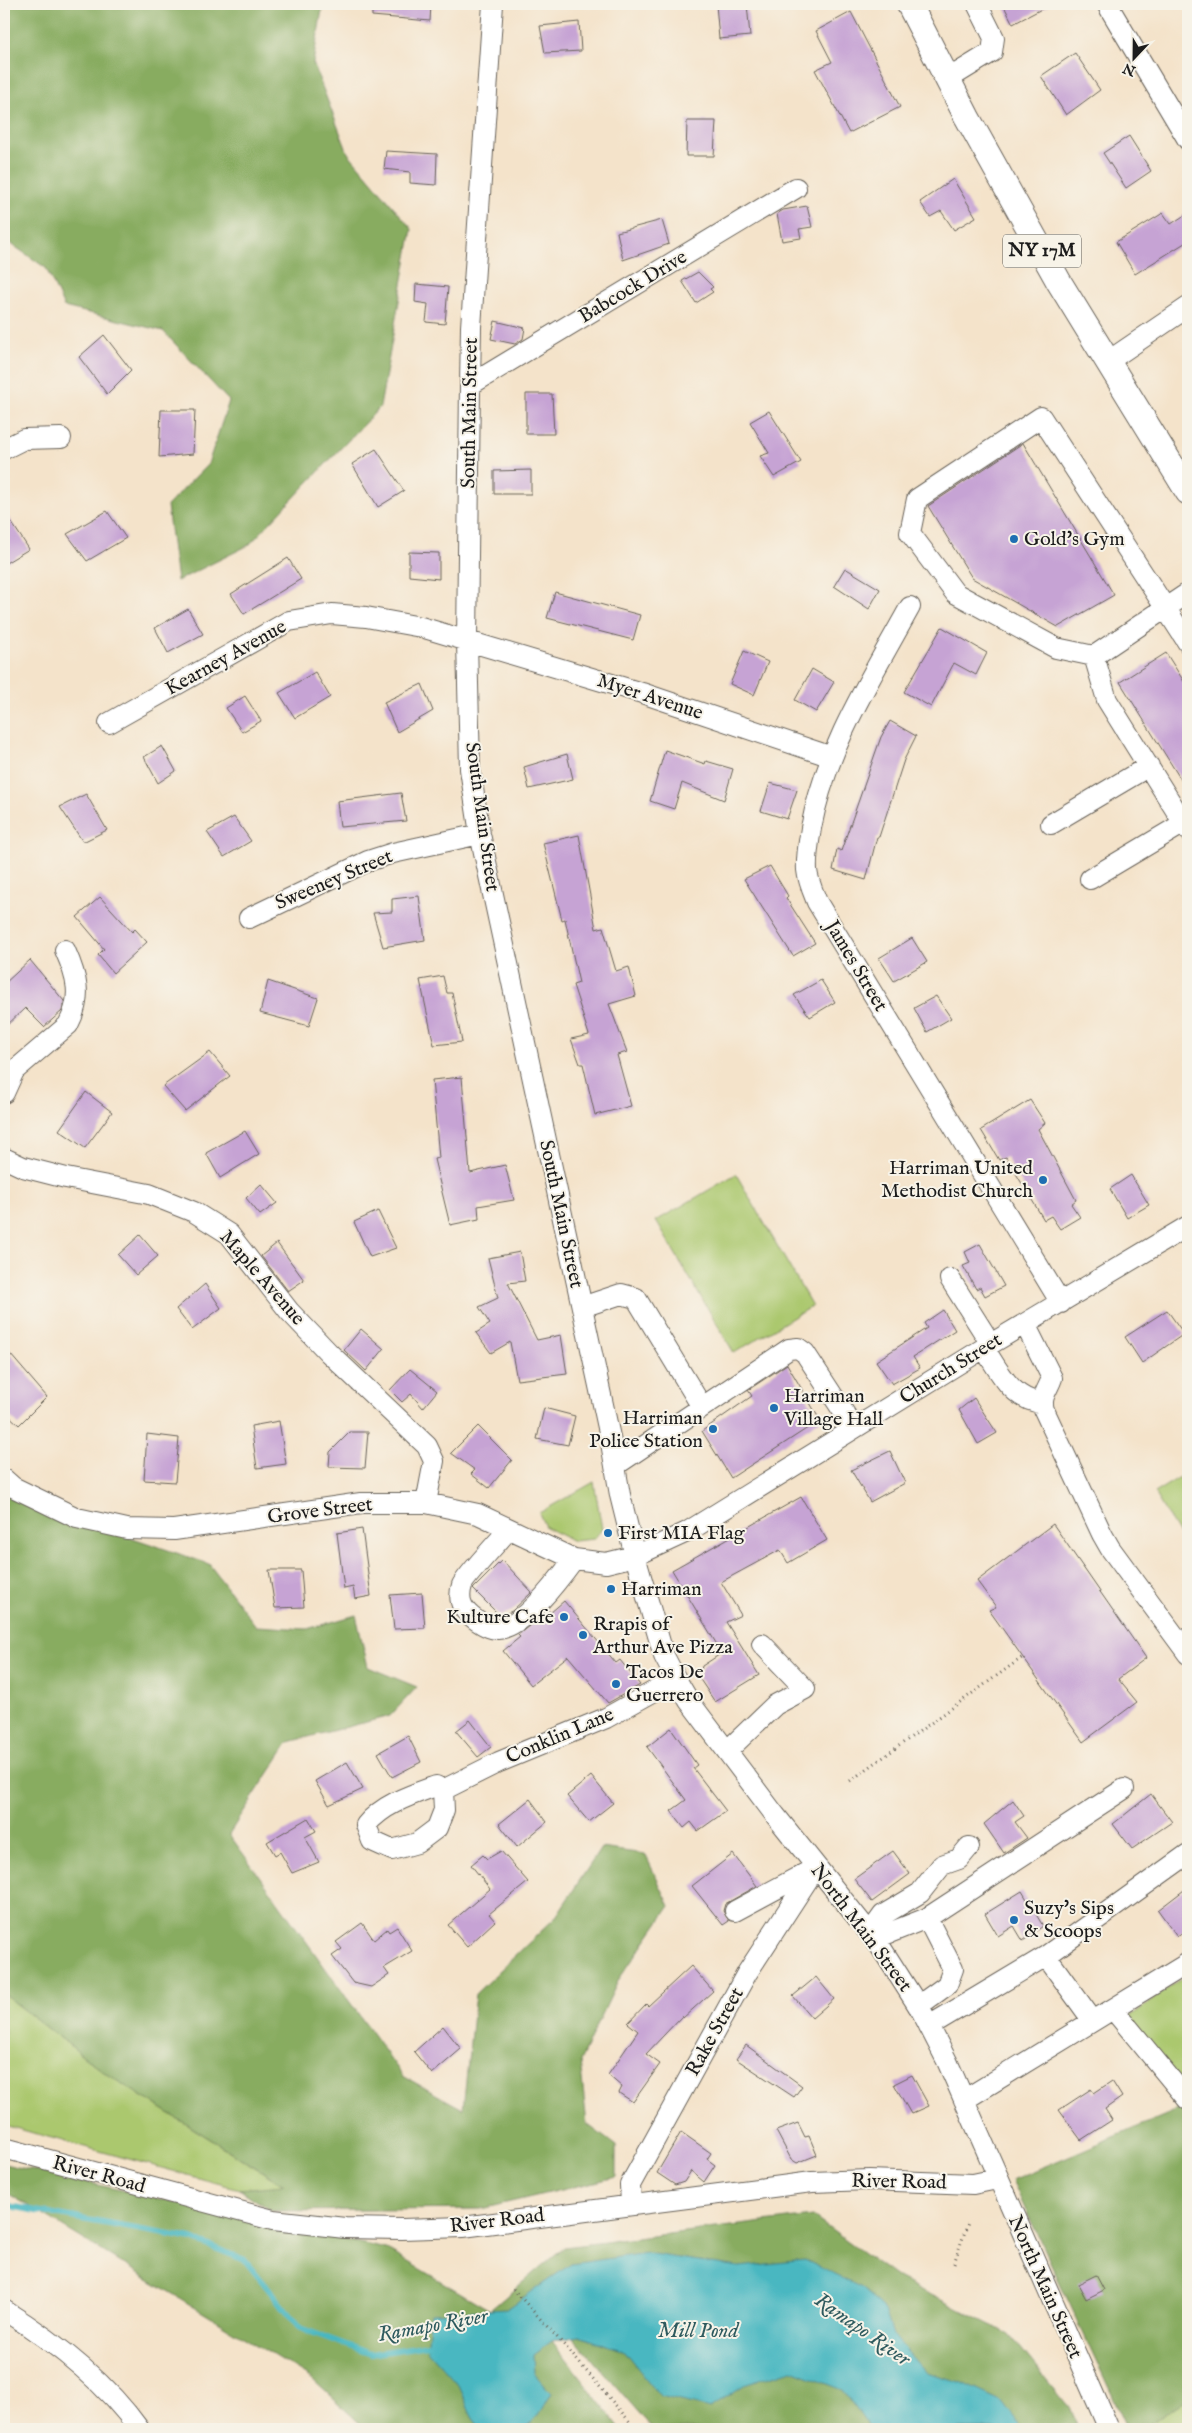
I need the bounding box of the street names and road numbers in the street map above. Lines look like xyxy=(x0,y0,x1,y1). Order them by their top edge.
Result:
road number: NY 17M xyxy=(1003,235,1081,268)
street label: Babcock Drive xyxy=(574,245,692,329)
street label: South Main Street xyxy=(456,337,484,489)
street label: Kearney Avenue xyxy=(161,614,291,702)
street label: Myer Avenue xyxy=(594,668,706,726)
street label: South Main Street xyxy=(459,741,505,893)
street label: Sweeney Street xyxy=(272,844,397,916)
street label: James Street xyxy=(818,914,893,1016)
street label: South Main Street xyxy=(533,1138,589,1290)
street label: Maple Avenue xyxy=(214,1225,310,1331)
street label: Church Street xyxy=(895,1328,1007,1410)
street label: Grove Street xyxy=(266,1492,374,1530)
street label: Conklin Lane xyxy=(502,1702,618,1770)
street label: North Main Street xyxy=(805,1859,917,1997)
street label: Rake Street xyxy=(680,1983,750,2081)
street label: River Road xyxy=(50,2151,149,2199)
street label: River Road xyxy=(851,2169,947,2195)
street label: River Road xyxy=(448,2203,546,2239)
street label: North Main Street xyxy=(1002,2211,1088,2363)

